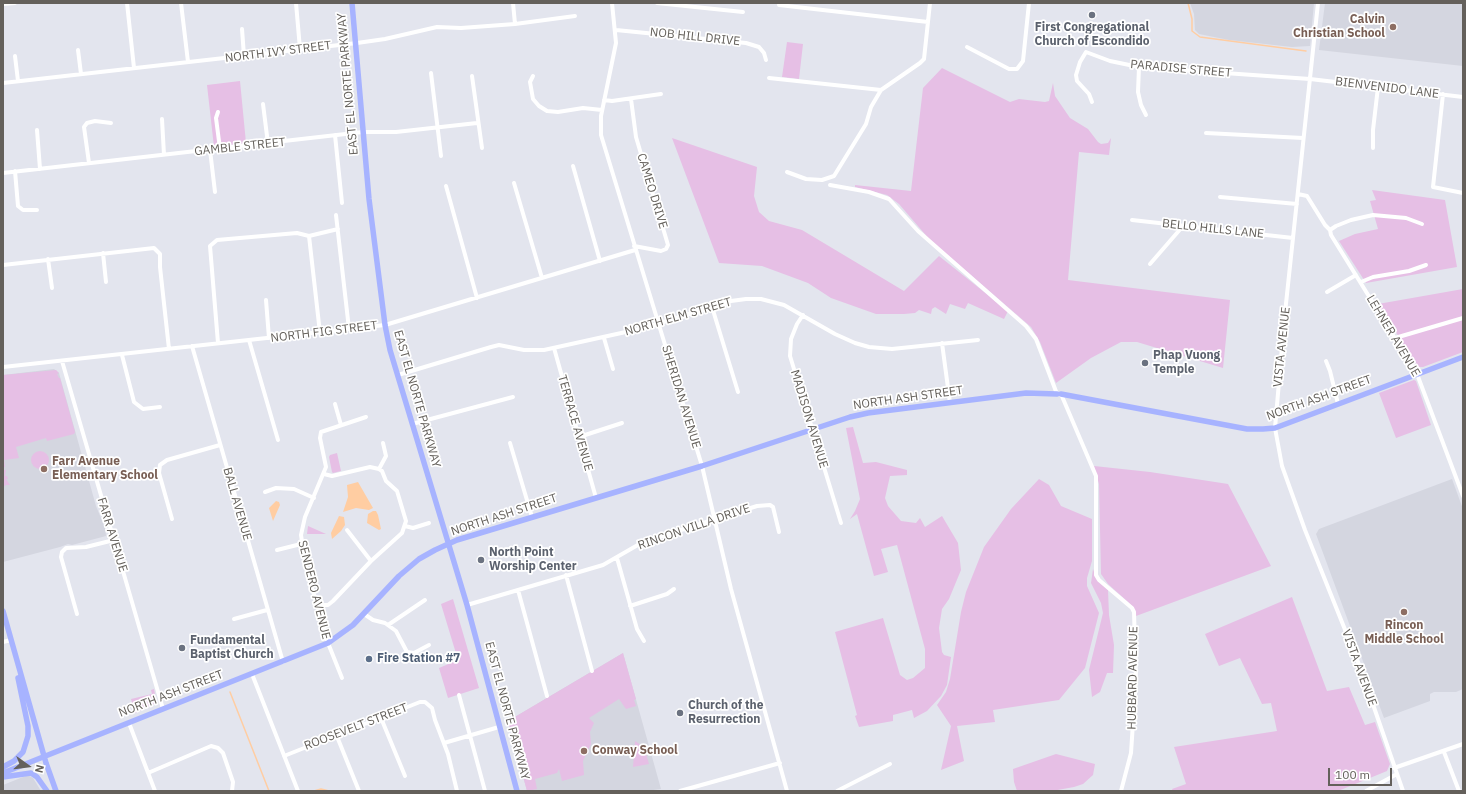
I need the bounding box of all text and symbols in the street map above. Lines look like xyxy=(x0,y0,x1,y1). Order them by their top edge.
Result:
marker: First Congregational Church of Escondido xyxy=(1087,10,1097,20)
street label: EAST EL NORTE PARKWAY xyxy=(335,12,361,156)
place label: Calvin Christian School xyxy=(1293,13,1385,41)
place label: First Congregational Church of Escondido xyxy=(1034,21,1150,49)
marker: Calvin Christian School xyxy=(1388,22,1398,32)
street label: NOB HILL DRIVE xyxy=(649,25,741,49)
street label: NORTH IVY STREET xyxy=(224,38,332,66)
street label: PARADISE STREET xyxy=(1130,57,1232,81)
street label: BIENVENIDO LANE xyxy=(1334,74,1440,102)
street label: GAMBLE STREET xyxy=(194,135,286,159)
street label: CAMEO DRIVE xyxy=(634,152,670,230)
street label: BELLO HILLS LANE xyxy=(1161,216,1265,242)
street label: LEHNER AVENUE xyxy=(1363,293,1423,379)
street label: NORTH ELM STREET xyxy=(623,295,733,339)
street label: VISTA AVENUE xyxy=(1271,306,1293,388)
street label: NORTH FIG STREET xyxy=(270,318,378,346)
street label: EAST EL NORTE PARKWAY xyxy=(390,329,444,469)
street label: SHERIDAN AVENUE xyxy=(658,344,704,450)
place label: Phap Vuong Temple xyxy=(1153,349,1220,377)
marker: Phap Vuong Temple xyxy=(1140,358,1150,368)
street label: MADISON AVENUE xyxy=(787,368,831,470)
street label: NORTH ASH STREET xyxy=(1265,372,1373,424)
street label: TERRACE AVENUE xyxy=(554,373,596,473)
street label: NORTH ASH STREET xyxy=(852,383,964,413)
place label: Farr Avenue Elementary School xyxy=(52,455,158,483)
marker: Farr Avenue Elementary School xyxy=(39,464,49,474)
street label: BALL AVENUE xyxy=(220,466,254,542)
street label: NORTH ASH STREET xyxy=(449,491,559,539)
street label: FARR AVENUE xyxy=(94,496,130,574)
street label: RINCON VILLA DRIVE xyxy=(636,501,752,553)
street label: SENDERO AVENUE xyxy=(295,539,333,641)
place label: North Point Worship Center xyxy=(489,546,577,574)
marker: North Point Worship Center xyxy=(476,555,486,565)
marker: Rincon Middle School xyxy=(1399,607,1409,617)
place label: Rincon Middle School xyxy=(1364,619,1444,647)
street label: HUBBARD AVENUE xyxy=(1125,626,1141,730)
street label: VISTA AVENUE xyxy=(1338,628,1380,708)
place label: Fundamental Baptist Church xyxy=(190,634,274,662)
street label: EAST EL NORTE PARKWAY xyxy=(482,640,532,782)
marker: Fundamental Baptist Church xyxy=(177,643,187,653)
place label: Fire Station #7 xyxy=(377,652,460,666)
marker: Fire Station #7 xyxy=(364,654,374,664)
street label: NORTH ASH STREET xyxy=(117,667,225,721)
place label: Church of the Resurrection xyxy=(688,699,763,727)
street label: ROOSEVELT STREET xyxy=(302,701,410,753)
marker: Church of the Resurrection xyxy=(675,708,685,718)
place label: Conway School xyxy=(592,744,678,758)
north arrow xyxy=(8,746,48,786)
marker: Conway School xyxy=(579,746,589,756)
scale bar xyxy=(1330,760,1394,786)
text: N xyxy=(32,763,47,774)
text: 100 m xyxy=(1335,767,1370,782)

